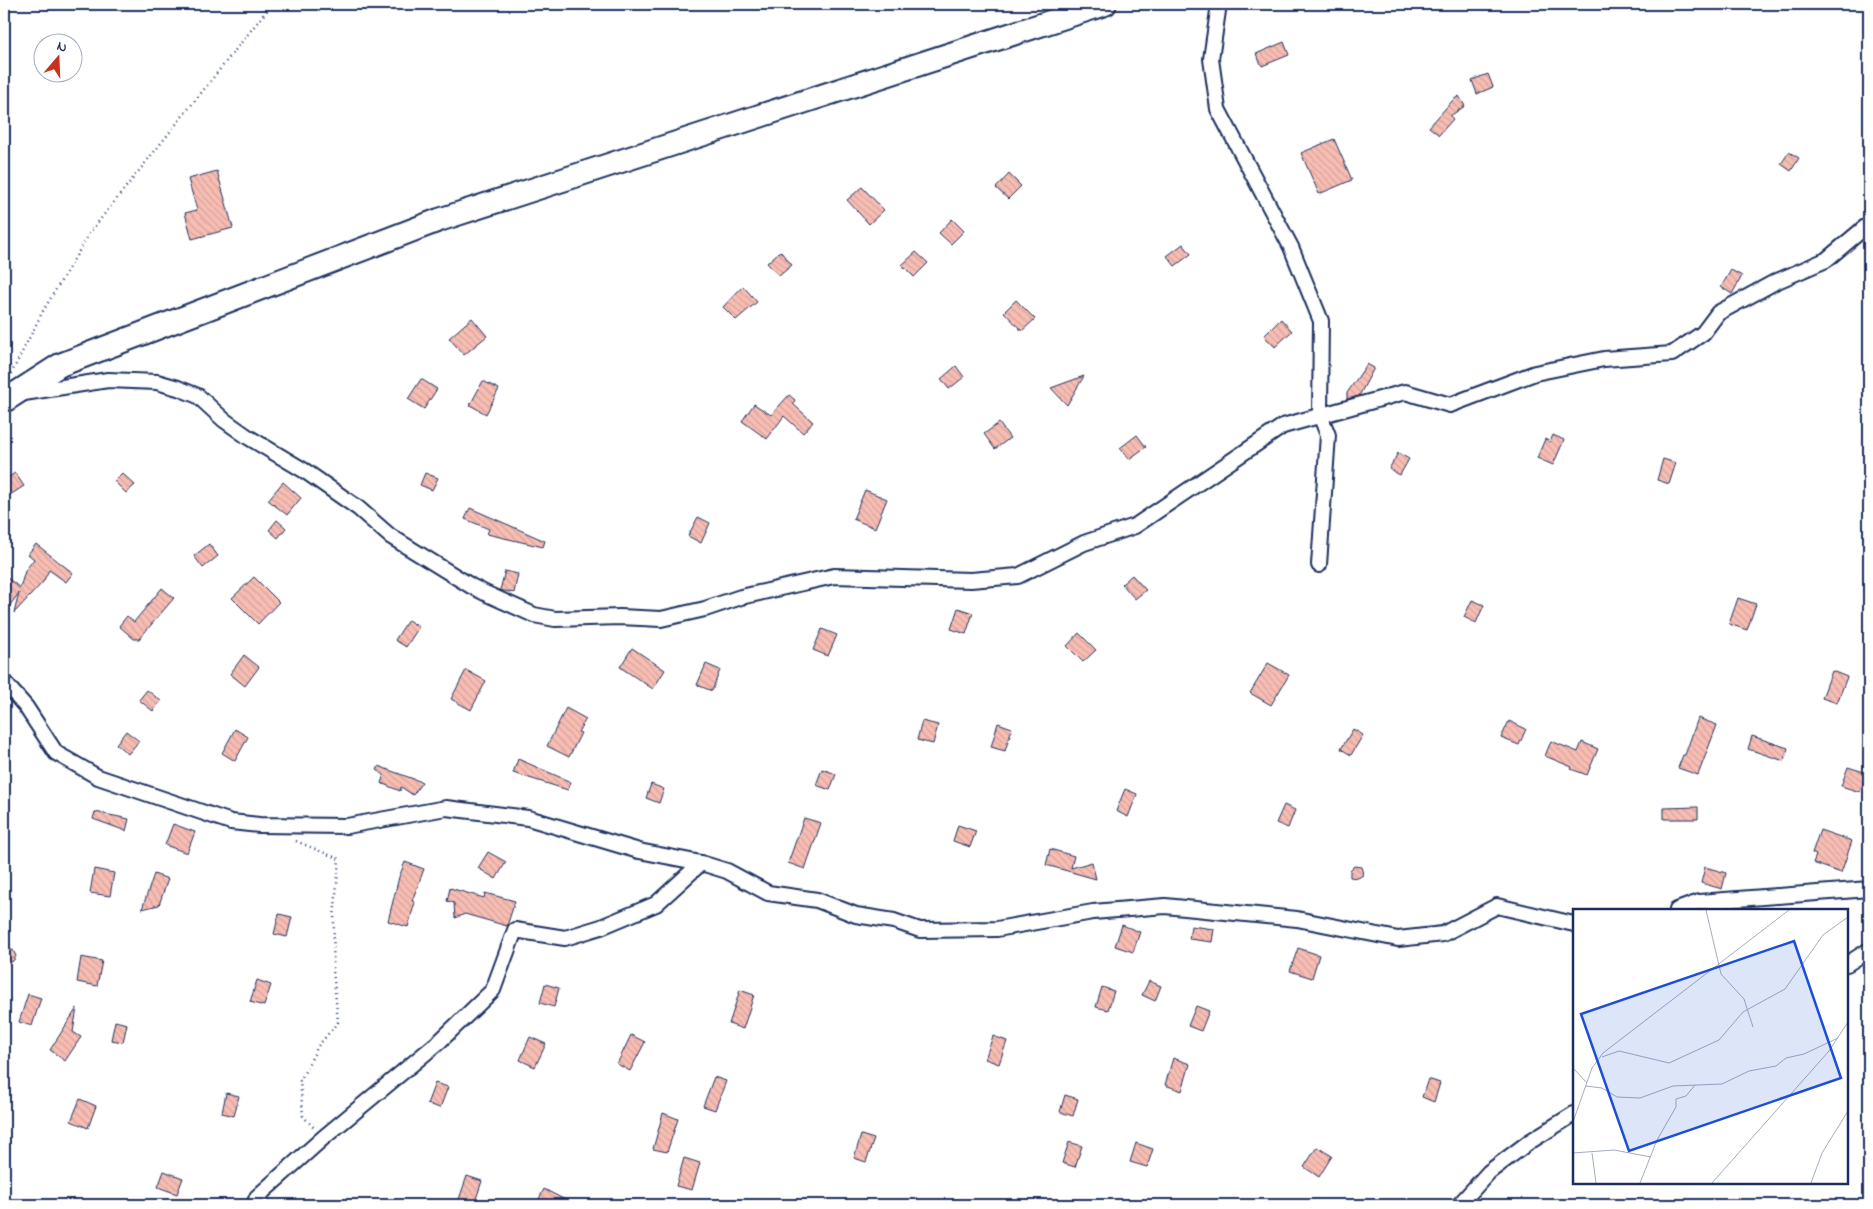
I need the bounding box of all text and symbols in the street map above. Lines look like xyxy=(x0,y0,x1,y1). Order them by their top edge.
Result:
north arrow xyxy=(32,32,82,82)
text: N xyxy=(54,36,70,59)
inset map xyxy=(1573,909,1848,1184)

